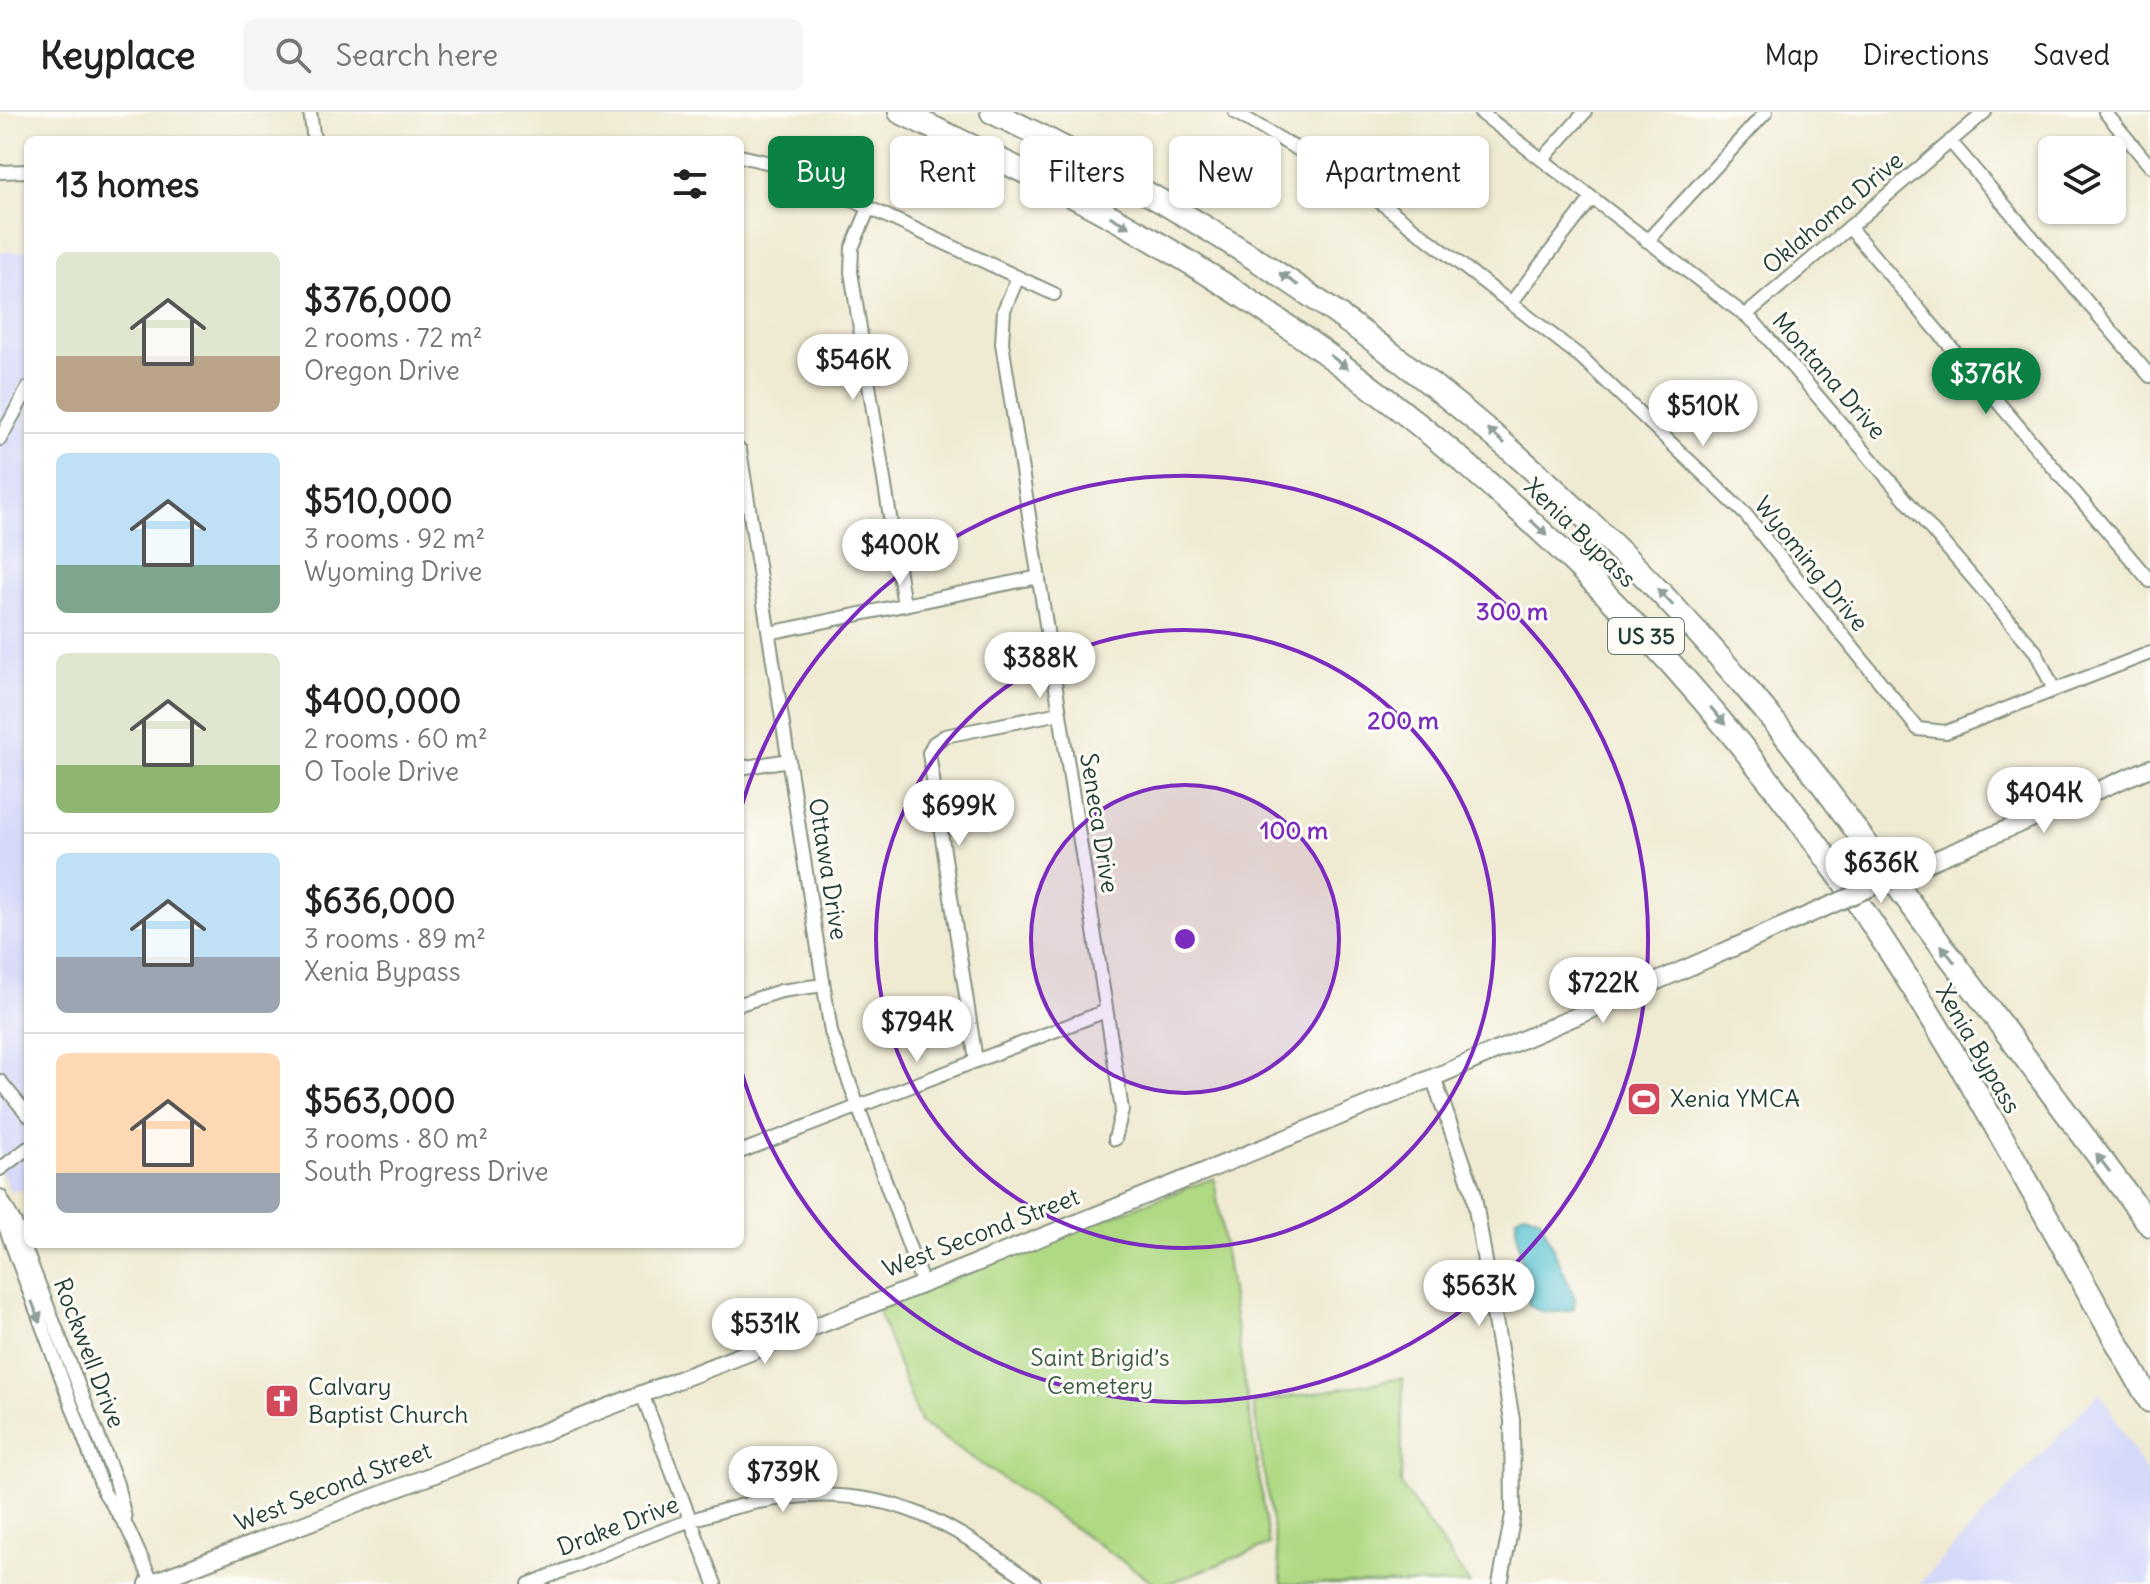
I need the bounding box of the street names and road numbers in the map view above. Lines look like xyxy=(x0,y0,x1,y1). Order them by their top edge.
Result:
street label: Oklahoma Drive xyxy=(1756,145,1909,280)
street label: Montana Drive xyxy=(1767,306,1893,445)
street label: Xenia Bypass xyxy=(1518,471,1643,593)
street label: Wyoming Drive xyxy=(1748,490,1875,637)
road number: US 35 xyxy=(1608,618,1684,654)
street label: Seneca Drive xyxy=(1074,751,1126,895)
street label: Ottawa Drive xyxy=(803,796,855,942)
street label: Xenia Bypass xyxy=(1930,978,2028,1119)
street label: West Second Street xyxy=(878,1181,1083,1283)
street label: Rockwell Drive xyxy=(48,1273,132,1432)
street label: West Second Street xyxy=(230,1435,435,1537)
street label: Drake Drive xyxy=(553,1488,683,1562)

